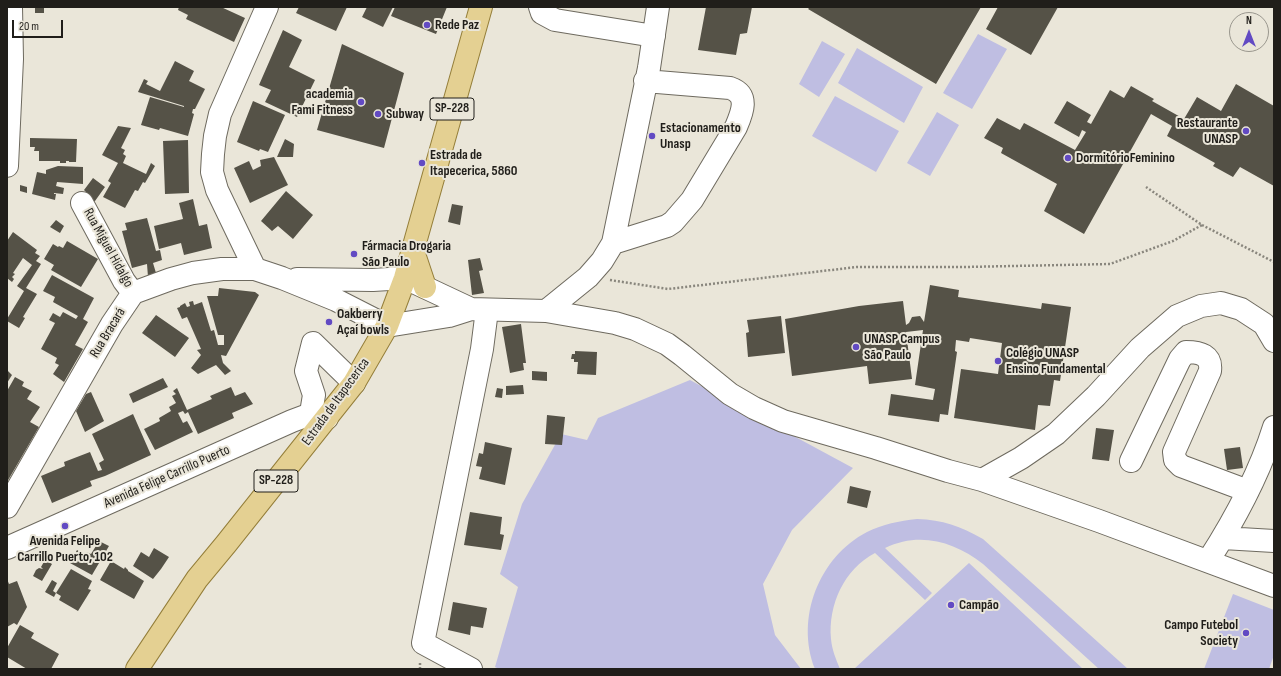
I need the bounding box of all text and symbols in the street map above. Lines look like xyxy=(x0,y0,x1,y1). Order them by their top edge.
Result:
scale bar xyxy=(14,12,65,38)
north arrow xyxy=(1229,12,1269,52)
text: N xyxy=(1246,14,1252,27)
place label: Rede Paz xyxy=(435,17,479,33)
text: 20 m xyxy=(19,19,39,34)
marker: Rede Paz xyxy=(422,20,432,30)
place label: academia Fami Fitness xyxy=(291,86,353,118)
marker: academia Fami Fitness xyxy=(356,97,366,107)
road number: SP-228 xyxy=(430,98,474,120)
place label: Subway xyxy=(386,106,424,122)
marker: Subway xyxy=(373,109,383,119)
place label: Restaurante UNASP xyxy=(1177,115,1238,148)
place label: Estacionamento Unasp xyxy=(660,120,741,152)
marker: Restaurante UNASP xyxy=(1241,126,1251,136)
marker: Estacionamento Unasp xyxy=(647,131,657,141)
place label: Estrada de Itapecerica, 5860 xyxy=(430,147,518,180)
place label: DormitórioFeminino xyxy=(1076,150,1175,166)
marker: DormitórioFeminino xyxy=(1063,153,1073,163)
marker: Estrada de Itapecerica, 5860 xyxy=(417,158,427,168)
street label: Rua Miguel Hidalgo xyxy=(79,206,137,290)
place label: Fármacia Drogaria São Paulo xyxy=(362,238,451,270)
marker: Fármacia Drogaria São Paulo xyxy=(349,249,359,259)
street label: Rua Bracará xyxy=(87,305,129,361)
place label: Oakberry Açaí bowls xyxy=(337,306,389,338)
marker: Oakberry Açaí bowls xyxy=(324,317,334,327)
place label: UNASP Campus São Paulo xyxy=(864,331,940,364)
marker: UNASP Campus São Paulo xyxy=(851,342,861,352)
place label: Colégio UNASP Ensino Fundamental xyxy=(1006,345,1106,378)
street label: Estrada de Itapecerica xyxy=(299,355,373,449)
marker: Colégio UNASP Ensino Fundamental xyxy=(993,356,1003,366)
street label: Avenida Felipe Carrillo Puerto xyxy=(101,442,233,512)
road number: SP-228 xyxy=(254,470,298,492)
marker: Avenida Felipe Carrillo Puerto, 102 xyxy=(60,521,70,531)
place label: Avenida Felipe Carrillo Puerto, 102 xyxy=(17,533,113,566)
place label: Campão xyxy=(959,597,999,613)
marker: Campão xyxy=(946,600,956,610)
place label: Campo Futebol Society xyxy=(1164,617,1238,650)
marker: Campo Futebol Society xyxy=(1241,628,1251,638)

